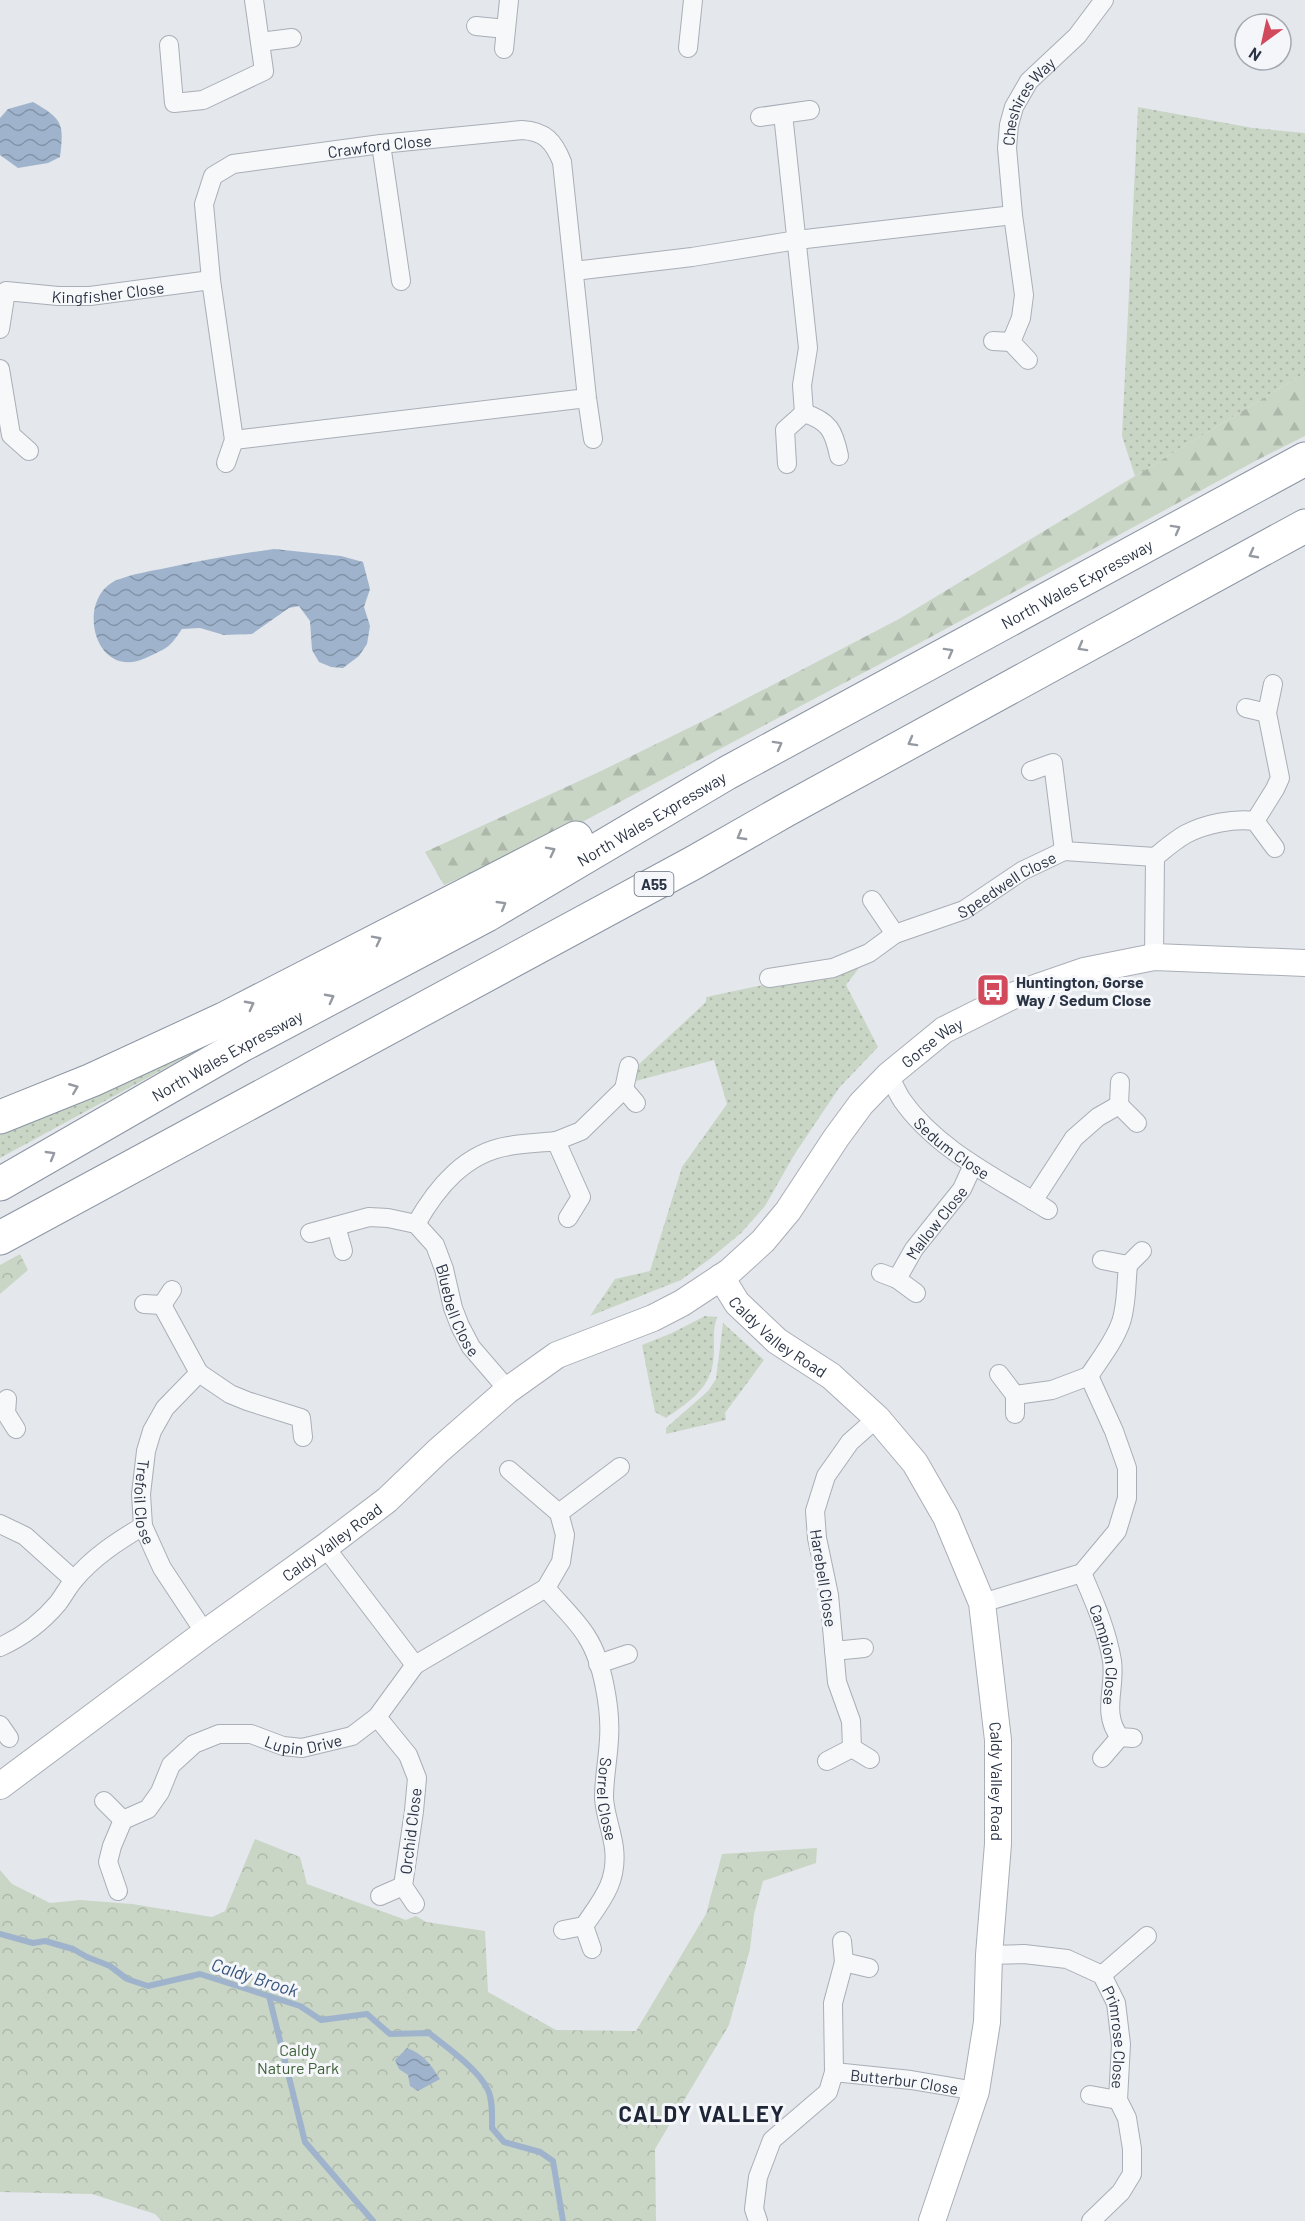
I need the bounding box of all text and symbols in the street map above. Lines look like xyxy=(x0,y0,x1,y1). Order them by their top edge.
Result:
north arrow xyxy=(1233,12,1293,72)
text: N xyxy=(1245,44,1264,66)
street label: Cheshires Way xyxy=(998,52,1059,147)
street label: Crawford Close xyxy=(326,130,433,161)
street label: Kingfisher Close xyxy=(51,277,165,306)
one-way arrow xyxy=(1170,525,1180,536)
street label: North Wales Expressway xyxy=(997,534,1156,632)
one-way arrow xyxy=(1249,547,1260,558)
one-way arrow xyxy=(1078,640,1088,651)
one-way arrow xyxy=(943,648,954,659)
one-way arrow xyxy=(907,735,918,746)
one-way arrow xyxy=(772,741,782,752)
street label: North Wales Expressway xyxy=(573,766,729,869)
one-way arrow xyxy=(737,829,747,840)
one-way arrow xyxy=(544,847,555,858)
street label: Speedwell Close xyxy=(955,847,1059,921)
road number: A55 xyxy=(634,872,674,896)
one-way arrow xyxy=(496,901,506,913)
one-way arrow xyxy=(371,936,381,947)
bus stop icon: Huntington, Gorse Way / Sedum Close xyxy=(975,972,1011,1008)
place label: Huntington, Gorse Way / Sedum Close xyxy=(1016,972,1151,1009)
one-way arrow xyxy=(324,994,335,1005)
one-way arrow xyxy=(244,1001,255,1012)
street label: North Wales Expressway xyxy=(148,1005,306,1104)
street label: Gorse Way xyxy=(897,1013,966,1071)
one-way arrow xyxy=(68,1083,79,1095)
street label: Sedum Close xyxy=(911,1113,994,1182)
one-way arrow xyxy=(45,1151,55,1162)
street label: Mallow Close xyxy=(901,1182,971,1262)
street label: Bluebell Close xyxy=(433,1261,484,1360)
street label: Caldy Valley Road xyxy=(726,1293,831,1381)
street label: Trefoil Close xyxy=(131,1459,159,1547)
street label: Caldy Valley Road xyxy=(278,1498,385,1585)
street label: Harebell Close xyxy=(807,1528,841,1628)
street label: Campion Close xyxy=(1087,1601,1122,1706)
street label: Caldy Valley Road xyxy=(986,1721,1008,1841)
street label: Lupin Drive xyxy=(262,1729,344,1758)
street label: Sorrel Close xyxy=(594,1757,622,1842)
street label: Orchid Close xyxy=(395,1787,425,1875)
water label: Caldy Brook xyxy=(209,1953,301,2001)
street label: Primrose Close xyxy=(1099,1982,1131,2090)
park label: Caldy Nature Park xyxy=(257,2040,339,2077)
street label: Butterbur Close xyxy=(849,2064,960,2097)
district label: CALDY VALLEY xyxy=(619,2100,785,2126)

